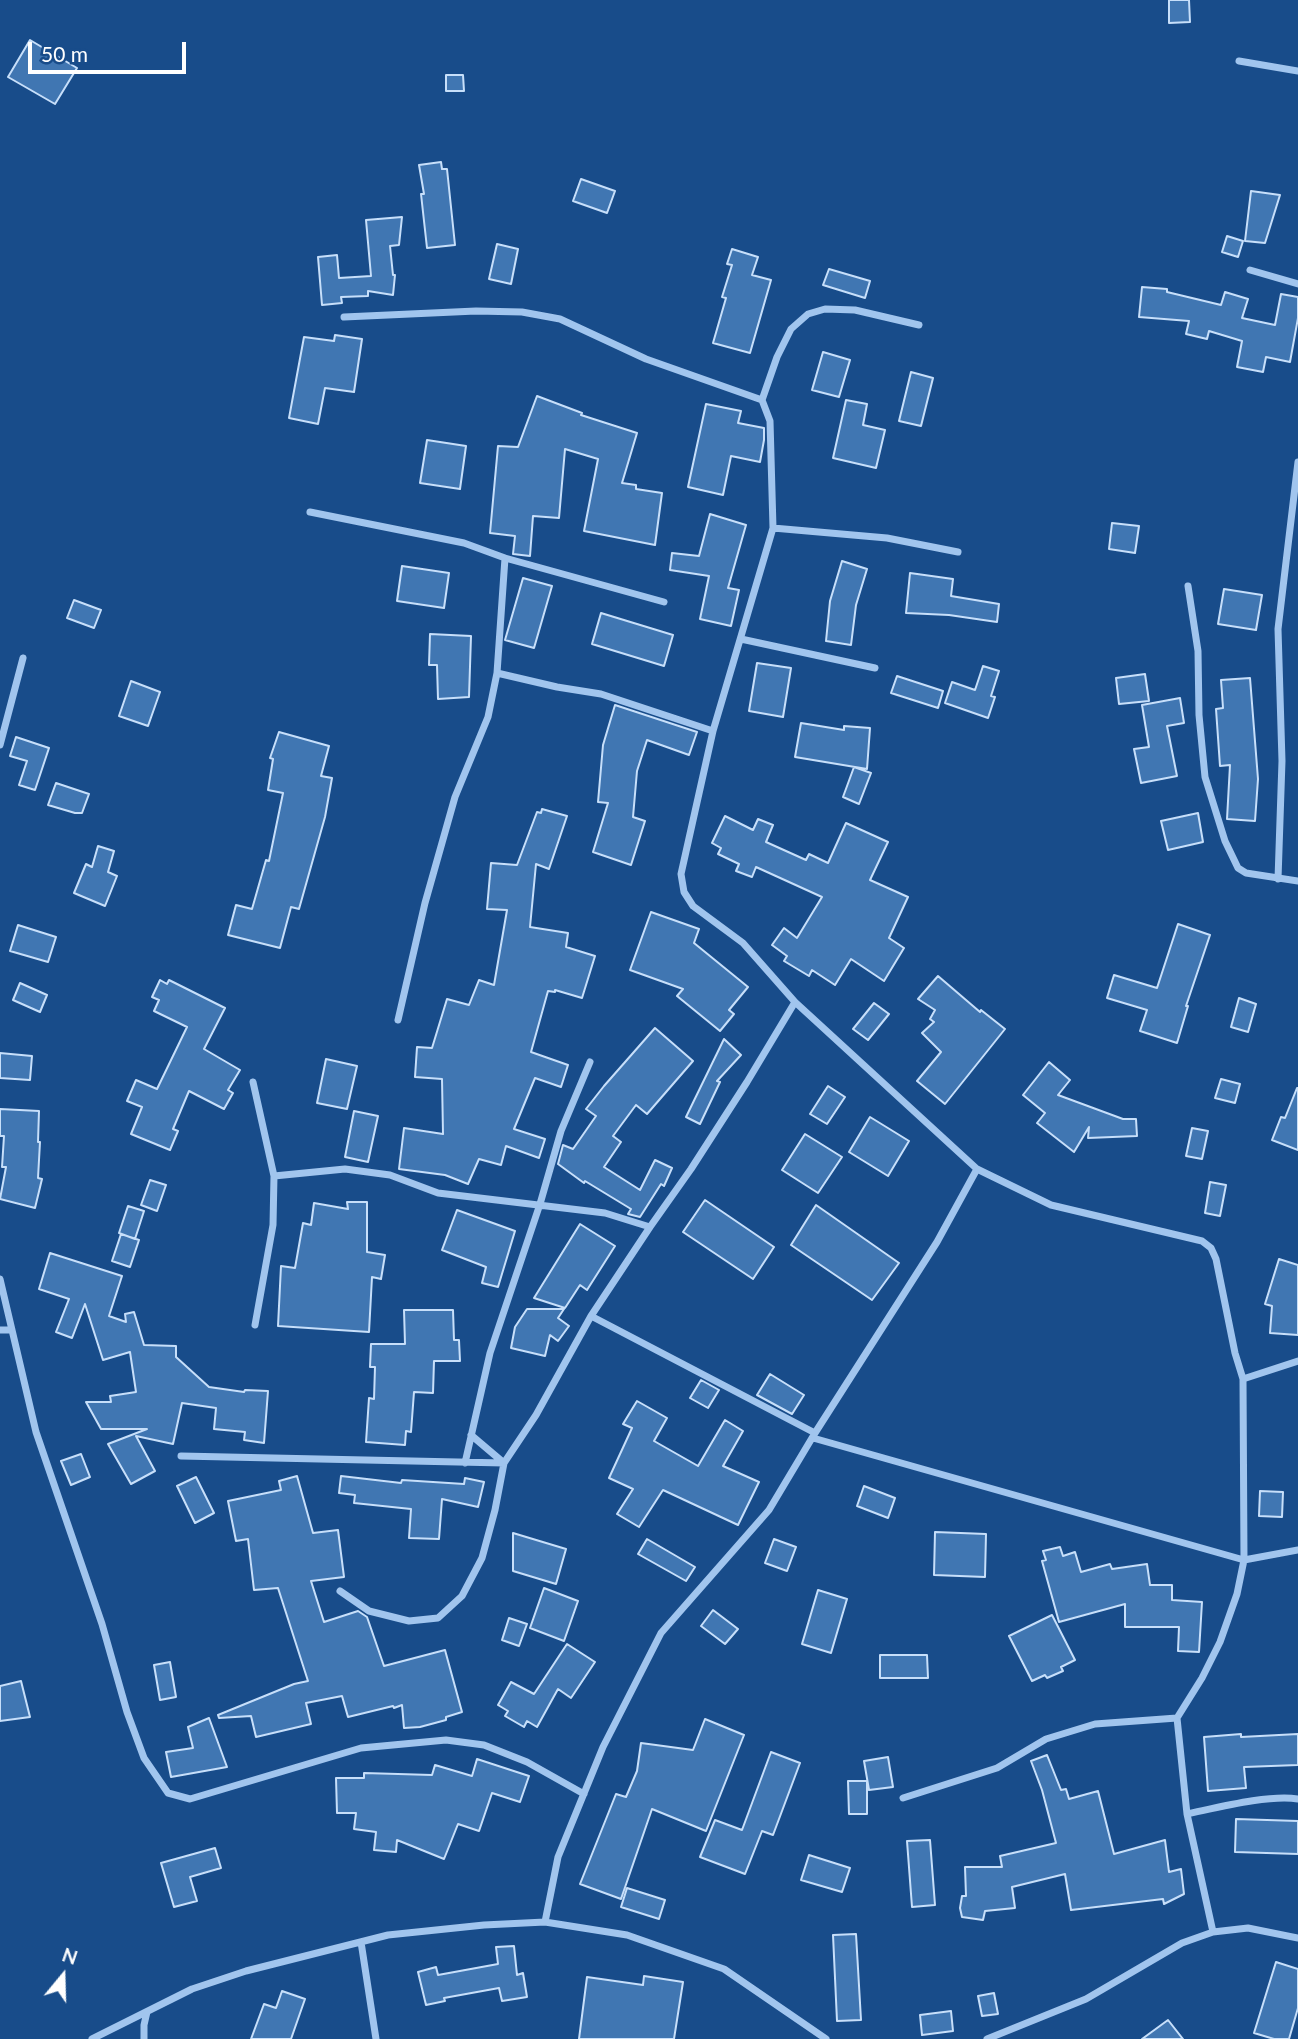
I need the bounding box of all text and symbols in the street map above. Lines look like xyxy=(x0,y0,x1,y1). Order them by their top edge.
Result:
scale bar xyxy=(32,28,189,72)
text: 50 m xyxy=(41,41,88,66)
north arrow xyxy=(28,1941,98,2011)
text: N xyxy=(59,1942,81,1969)

